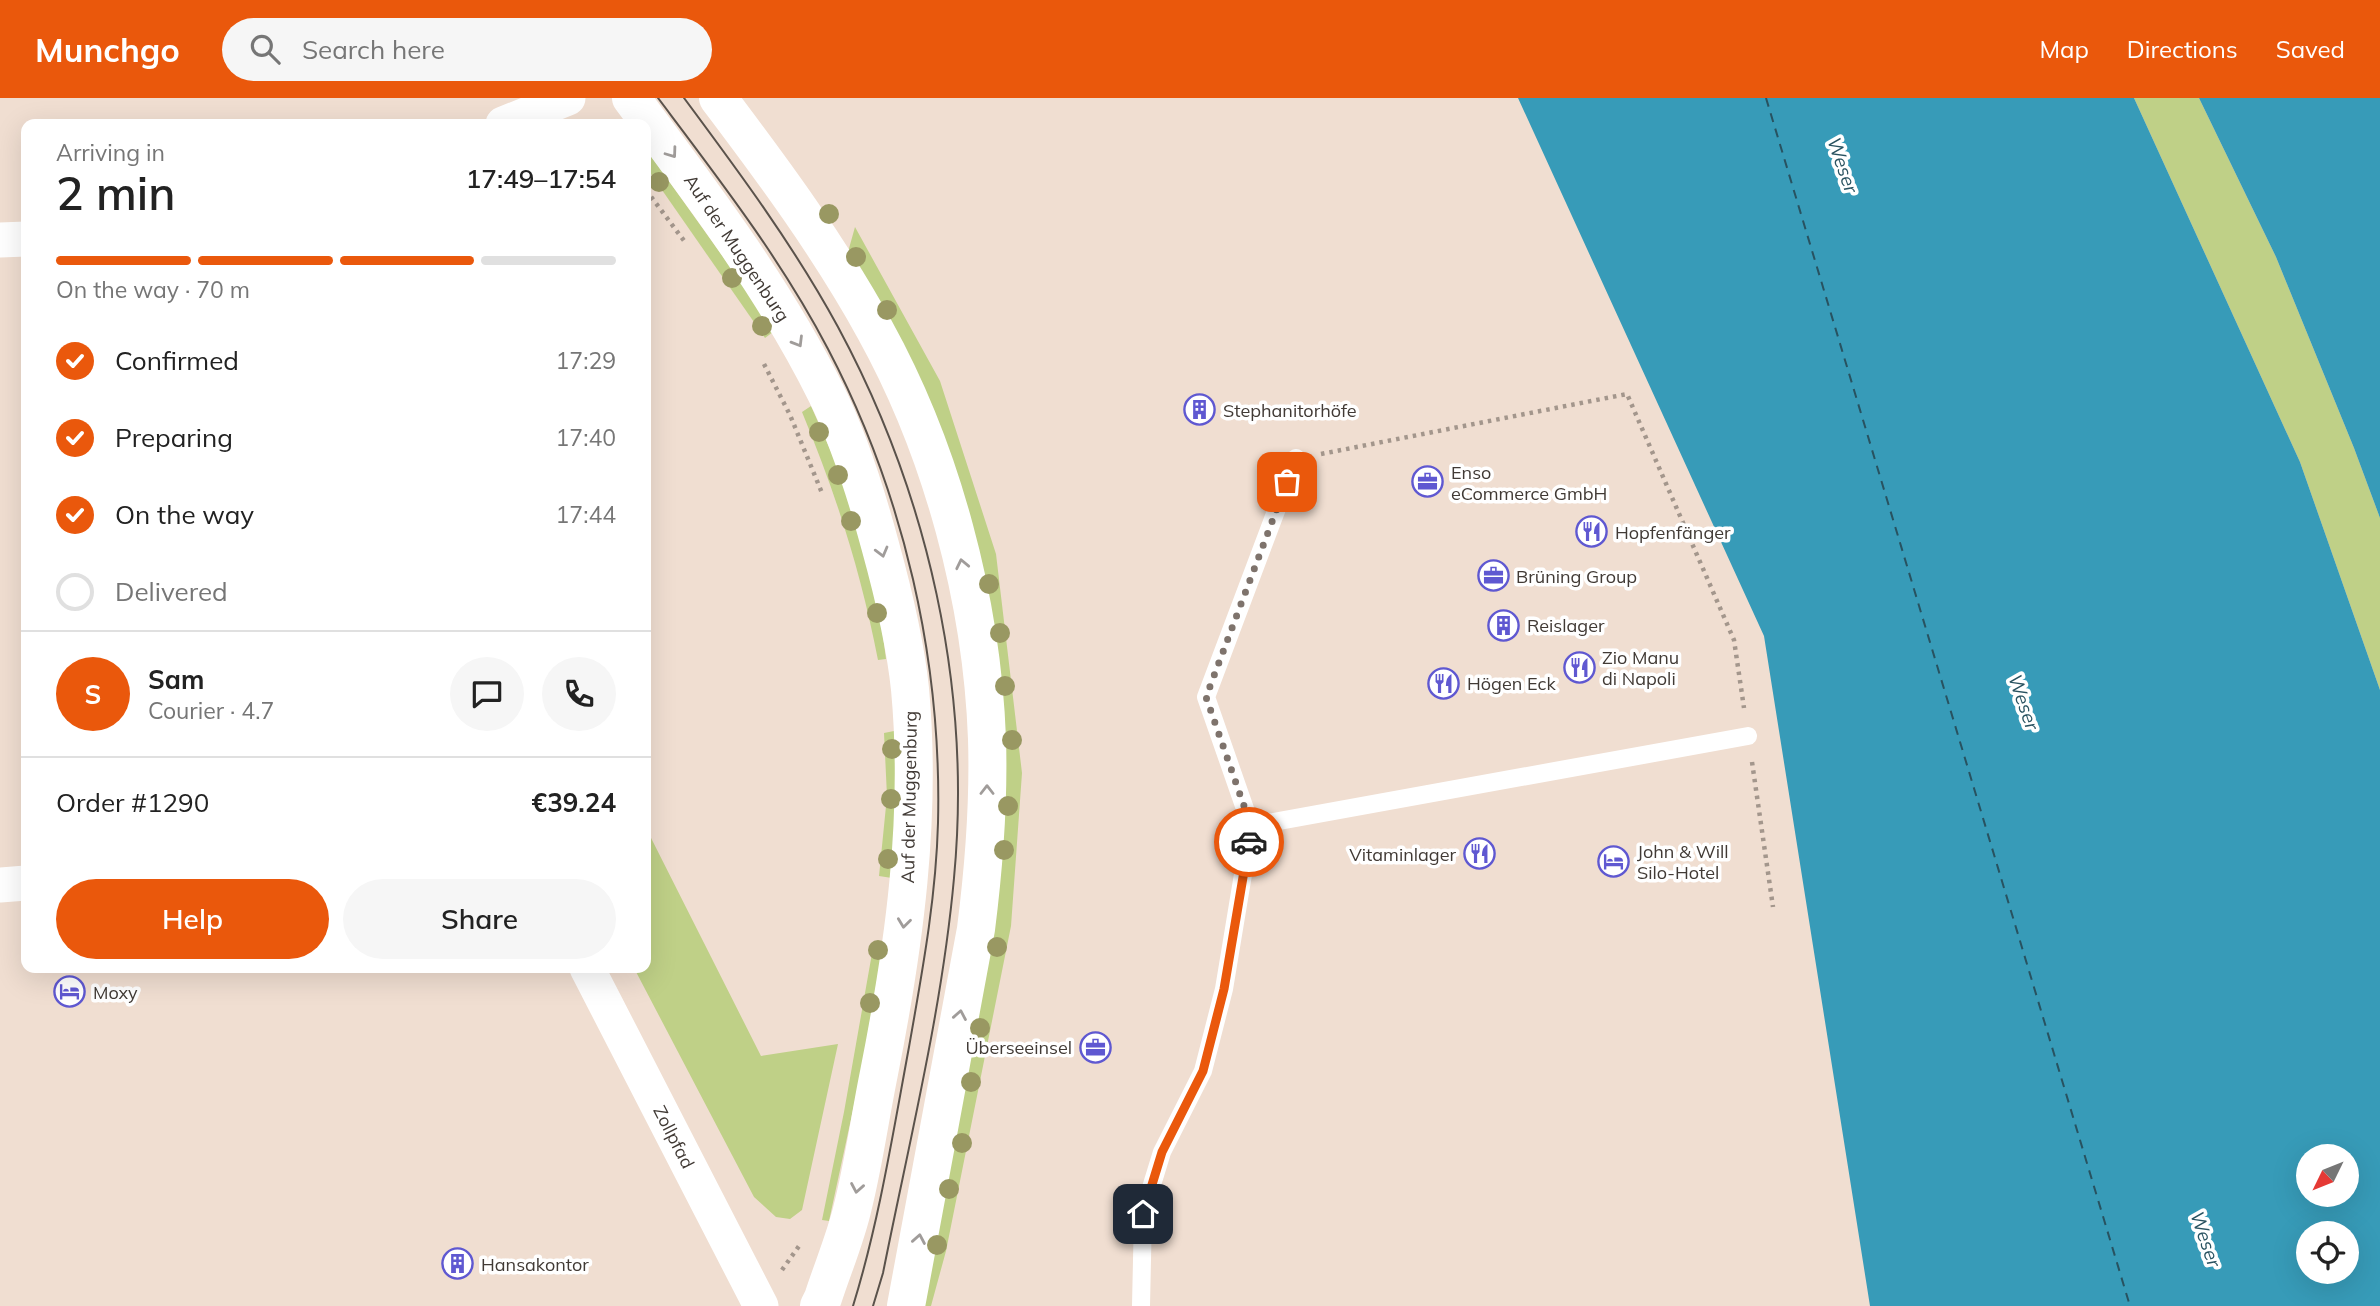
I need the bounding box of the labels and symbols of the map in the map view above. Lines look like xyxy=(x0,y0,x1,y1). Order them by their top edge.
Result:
water label: Weser xyxy=(1822,134,1864,197)
one-way arrow xyxy=(664,145,676,158)
street label: Auf der Muggenburg xyxy=(679,170,795,326)
one-way arrow xyxy=(790,334,803,347)
building icon: Stephanitorhöfe xyxy=(1183,393,1217,427)
place label: Stephanitorhöfe xyxy=(1223,399,1357,422)
pin xyxy=(1257,452,1317,512)
place label: Enso eCommerce GmbH xyxy=(1451,461,1607,505)
office icon: Enso eCommerce GmbH xyxy=(1411,465,1445,499)
restaurant icon: Hopfenfänger xyxy=(1575,515,1609,549)
place label: Hopfenfänger xyxy=(1615,521,1731,544)
one-way arrow xyxy=(874,546,889,558)
one-way arrow xyxy=(956,558,971,570)
office icon: Brüning Group xyxy=(1476,559,1510,593)
place label: Brüning Group xyxy=(1516,565,1637,588)
building icon: Reislager xyxy=(1487,608,1521,642)
place label: Reislager xyxy=(1527,614,1605,637)
place label: Zio Manu di Napoli xyxy=(1602,646,1679,690)
restaurant icon: Zio Manu di Napoli xyxy=(1562,650,1596,684)
restaurant icon: Högen Eck xyxy=(1427,666,1461,700)
water label: Weser xyxy=(2003,671,2045,734)
place label: Högen Eck xyxy=(1467,672,1556,695)
street label: Auf der Muggenburg xyxy=(896,711,922,883)
one-way arrow xyxy=(979,784,995,795)
courier xyxy=(1214,807,1284,877)
restaurant icon: Vitaminlager xyxy=(1462,837,1496,871)
place label: John & Will Silo-Hotel xyxy=(1637,840,1729,884)
place label: Vitaminlager xyxy=(1349,843,1456,866)
hotel icon: John & Will Silo-Hotel xyxy=(1597,844,1631,878)
one-way arrow xyxy=(896,918,911,929)
hotel icon: Moxy xyxy=(53,975,87,1009)
place label: Moxy xyxy=(93,981,138,1004)
one-way arrow xyxy=(952,1010,967,1022)
office icon: Überseeinsel xyxy=(1078,1030,1112,1064)
place label: Überseeinsel xyxy=(965,1036,1072,1059)
street label: Zollpfad xyxy=(648,1102,700,1172)
north arrow xyxy=(2296,1144,2359,1208)
one-way arrow xyxy=(850,1182,865,1194)
pin xyxy=(1113,1184,1173,1244)
water label: Weser xyxy=(2185,1208,2227,1271)
one-way arrow xyxy=(911,1233,926,1245)
building icon: Hansakontor xyxy=(441,1247,475,1281)
place label: Hansakontor xyxy=(481,1253,589,1276)

